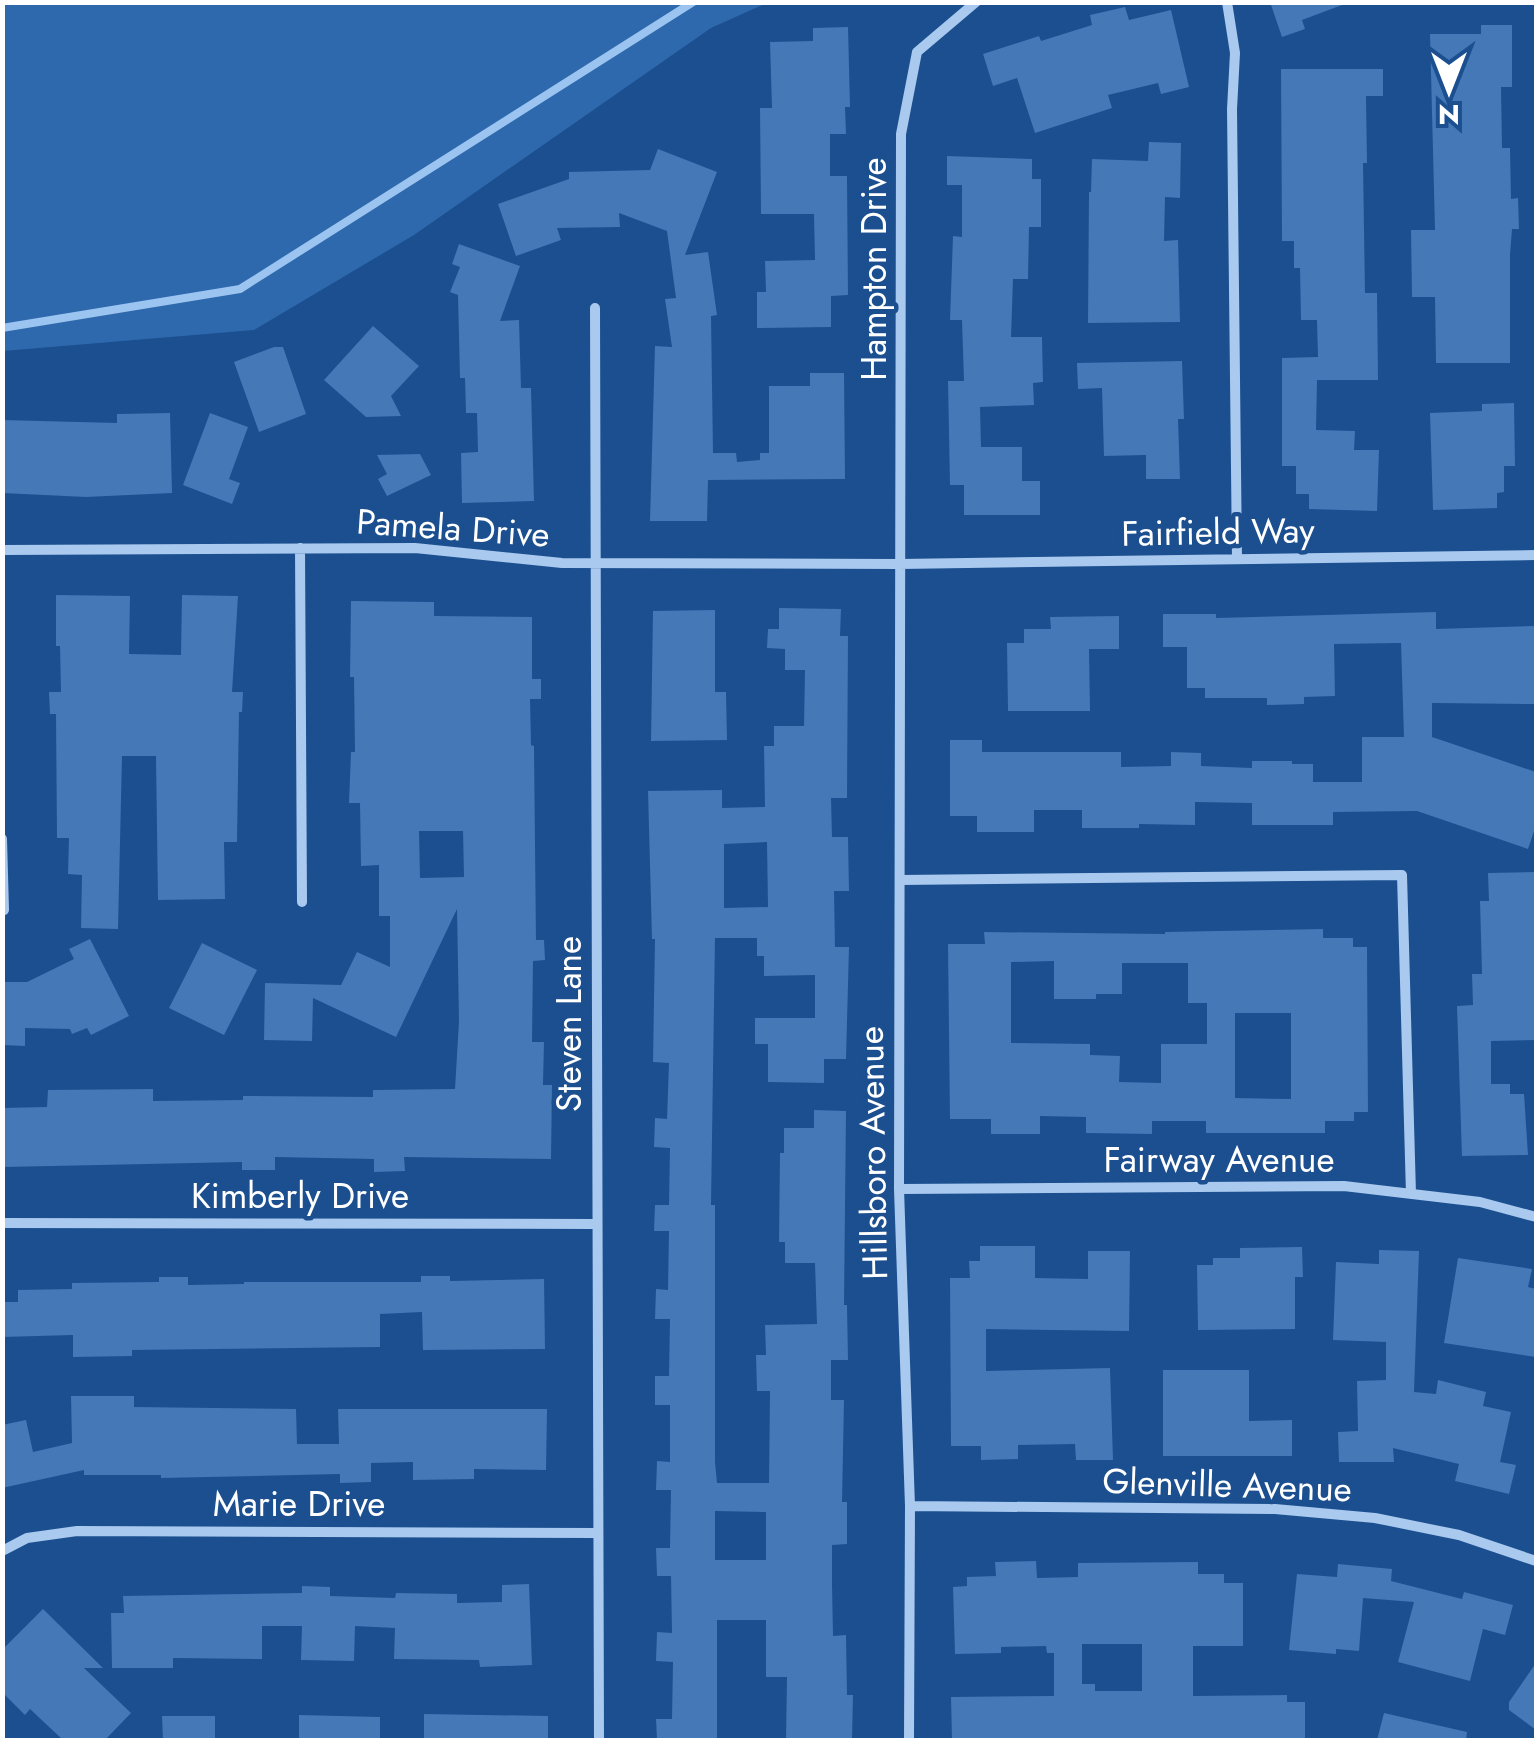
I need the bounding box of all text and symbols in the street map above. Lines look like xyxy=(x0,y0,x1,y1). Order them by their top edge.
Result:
north arrow xyxy=(1399,40,1499,140)
text: N xyxy=(1438,94,1460,135)
street label: Hampton Drive xyxy=(849,157,899,381)
street label: Pamela Drive xyxy=(355,496,551,560)
street label: Fairfield Way xyxy=(1121,505,1316,559)
street label: Steven Lane xyxy=(544,936,594,1112)
street label: Hillsboro Avenue xyxy=(846,1026,900,1280)
street label: Fairway Avenue xyxy=(1104,1135,1334,1185)
street label: Kimberly Drive xyxy=(191,1171,409,1221)
street label: Glenville Avenue xyxy=(1101,1456,1353,1514)
street label: Marie Drive xyxy=(213,1479,385,1529)

